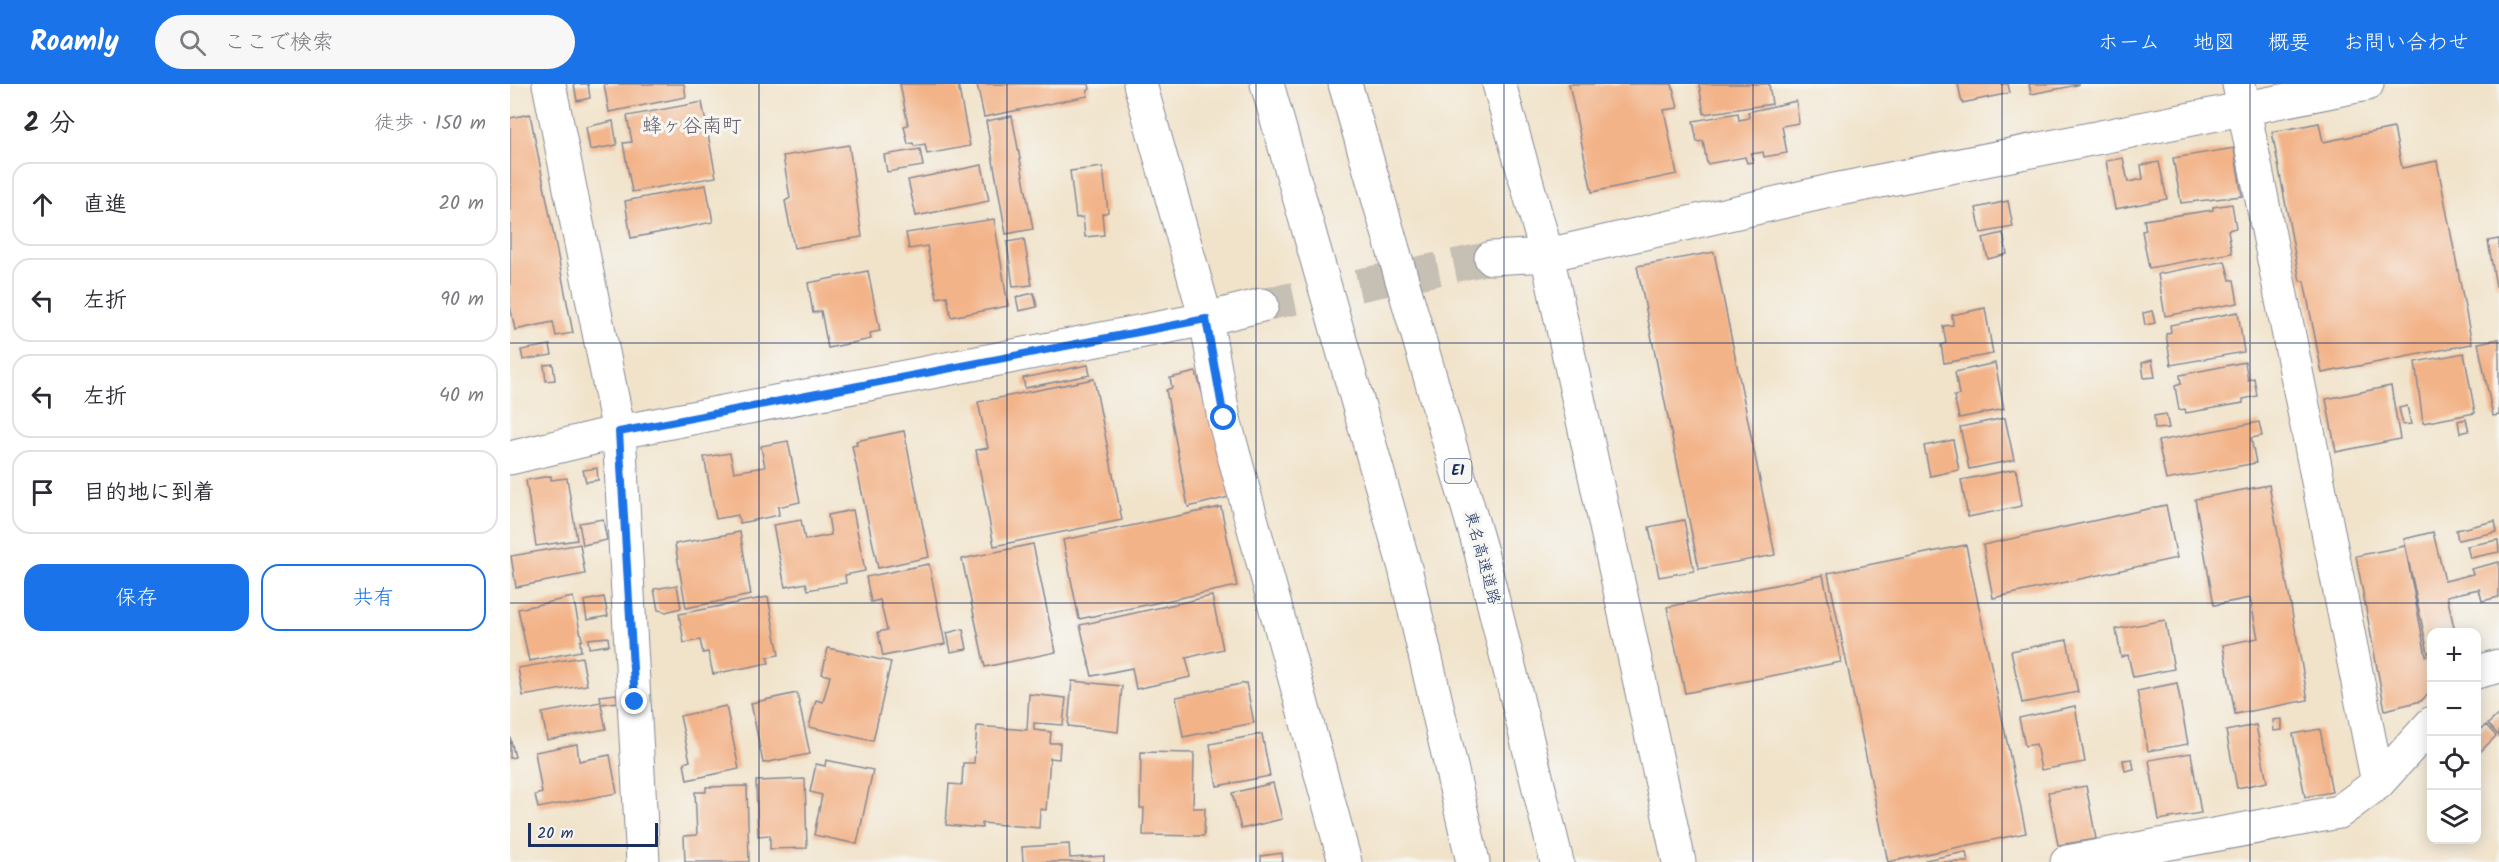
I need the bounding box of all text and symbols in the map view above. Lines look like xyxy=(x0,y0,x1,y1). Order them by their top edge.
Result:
search box xyxy=(155,15,575,69)
text: Roamly xyxy=(30,20,119,65)
icon: search xyxy=(176,26,209,59)
text: ここで検索 xyxy=(224,26,334,61)
text: ホーム xyxy=(2098,27,2160,60)
text: 地図 xyxy=(2193,27,2235,60)
text: 概要 xyxy=(2268,27,2310,60)
text: お問い合わせ xyxy=(2343,27,2469,60)
text: 2 分 xyxy=(24,103,75,145)
text: 徒歩 · 150 m xyxy=(374,108,486,140)
district label: 蜂ヶ谷南町 xyxy=(642,111,742,143)
icon: ahead xyxy=(26,188,59,221)
text: 直進 xyxy=(83,188,127,223)
text: 20 m xyxy=(438,188,484,220)
icon: left xyxy=(26,284,59,317)
text: 左折 xyxy=(83,284,127,319)
text: 90 m xyxy=(440,284,484,316)
icon: left xyxy=(26,380,59,413)
text: 左折 xyxy=(83,380,127,415)
text: 40 m xyxy=(439,380,484,412)
route start xyxy=(1210,404,1236,430)
road number: E1 xyxy=(1444,459,1472,483)
icon: arrive xyxy=(26,476,59,509)
text: 目的地に到着 xyxy=(83,476,215,511)
street label: 東名高速道路 xyxy=(1458,508,1506,608)
button: 保存 xyxy=(24,564,249,631)
button: 共有 xyxy=(261,564,486,631)
map controls xyxy=(2427,628,2481,844)
button: + xyxy=(2427,628,2481,682)
button: − xyxy=(2427,682,2481,736)
route end xyxy=(621,688,647,714)
button: locate xyxy=(2427,736,2481,790)
button: layers xyxy=(2427,790,2481,844)
scale bar xyxy=(528,820,658,848)
text: 20 m xyxy=(537,821,573,846)

